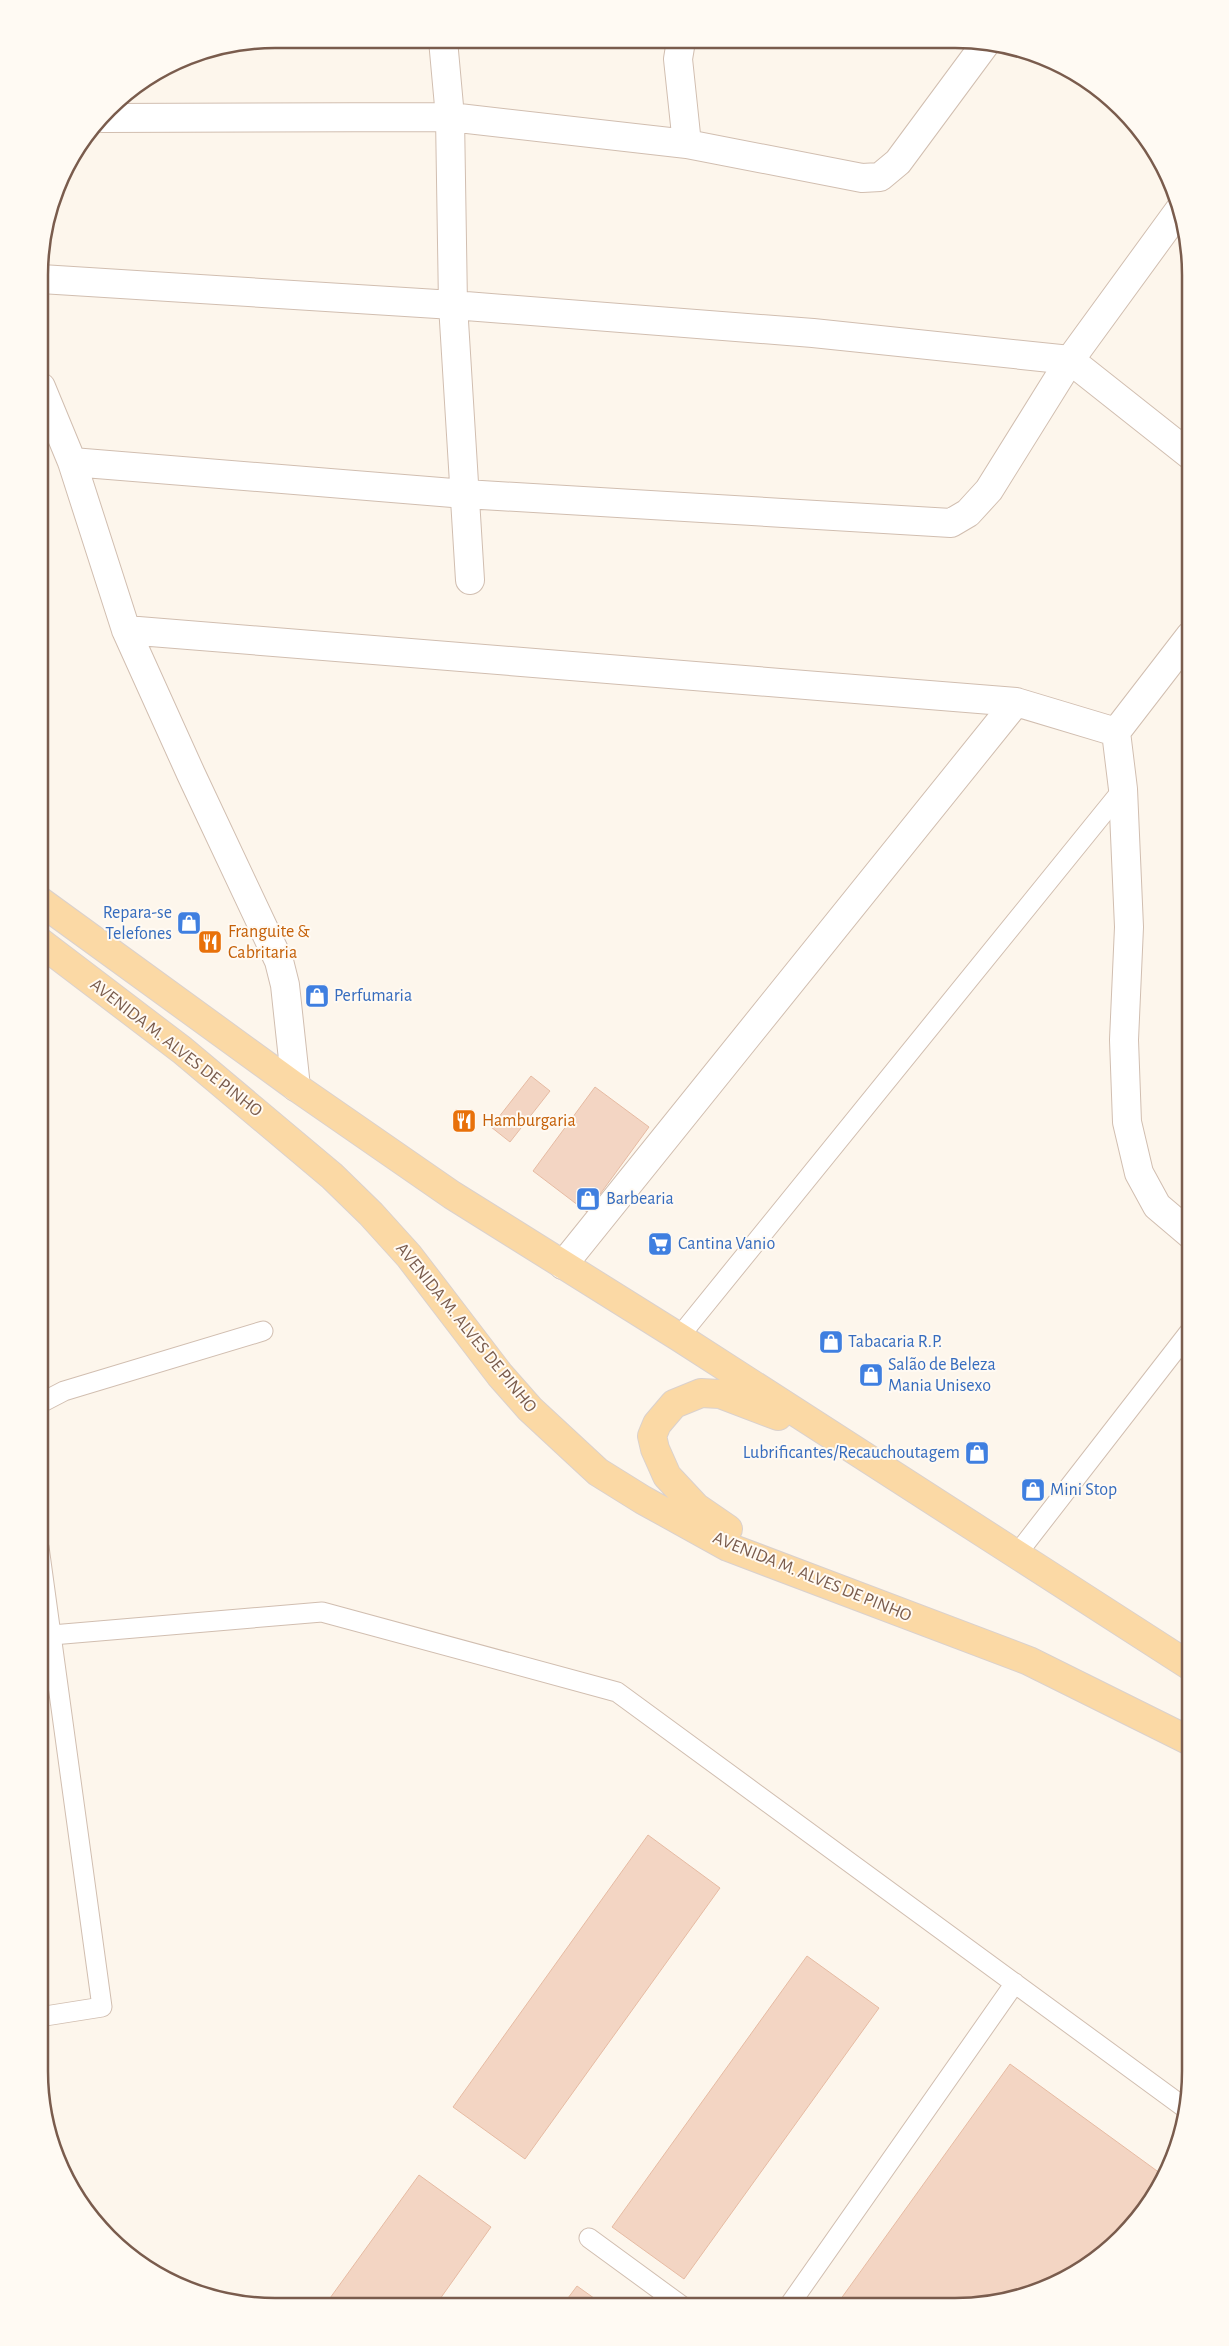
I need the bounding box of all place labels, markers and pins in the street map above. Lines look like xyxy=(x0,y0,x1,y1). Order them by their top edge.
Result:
place label: Repara-se Telefones xyxy=(103,904,172,943)
shop icon: Repara-se Telefones xyxy=(176,910,202,936)
place label: Franguite & Cabritaria xyxy=(228,923,310,962)
restaurant icon: Franguite & Cabritaria xyxy=(197,929,223,955)
shop icon: Perfumaria xyxy=(304,983,330,1009)
place label: Perfumaria xyxy=(334,987,412,1005)
restaurant icon: Hamburgaria xyxy=(451,1108,477,1134)
place label: Hamburgaria xyxy=(482,1112,576,1130)
shop icon: Barbearia xyxy=(575,1186,601,1212)
place label: Barbearia xyxy=(606,1190,674,1208)
supermarket icon: Cantina Vanio xyxy=(647,1231,673,1257)
place label: Cantina Vanio xyxy=(678,1235,775,1253)
shop icon: Tabacaria R.P. xyxy=(818,1329,844,1355)
place label: Tabacaria R.P. xyxy=(848,1333,942,1351)
place label: Salão de Beleza Mania Unisexo xyxy=(888,1356,996,1395)
shop icon: Salão de Beleza Mania Unisexo xyxy=(858,1362,884,1388)
shop icon: Lubrificantes/Recauchoutagem xyxy=(964,1440,990,1466)
place label: Lubrificantes/Recauchoutagem xyxy=(743,1444,960,1462)
shop icon: Mini Stop xyxy=(1020,1477,1046,1503)
place label: Mini Stop xyxy=(1050,1481,1117,1499)

